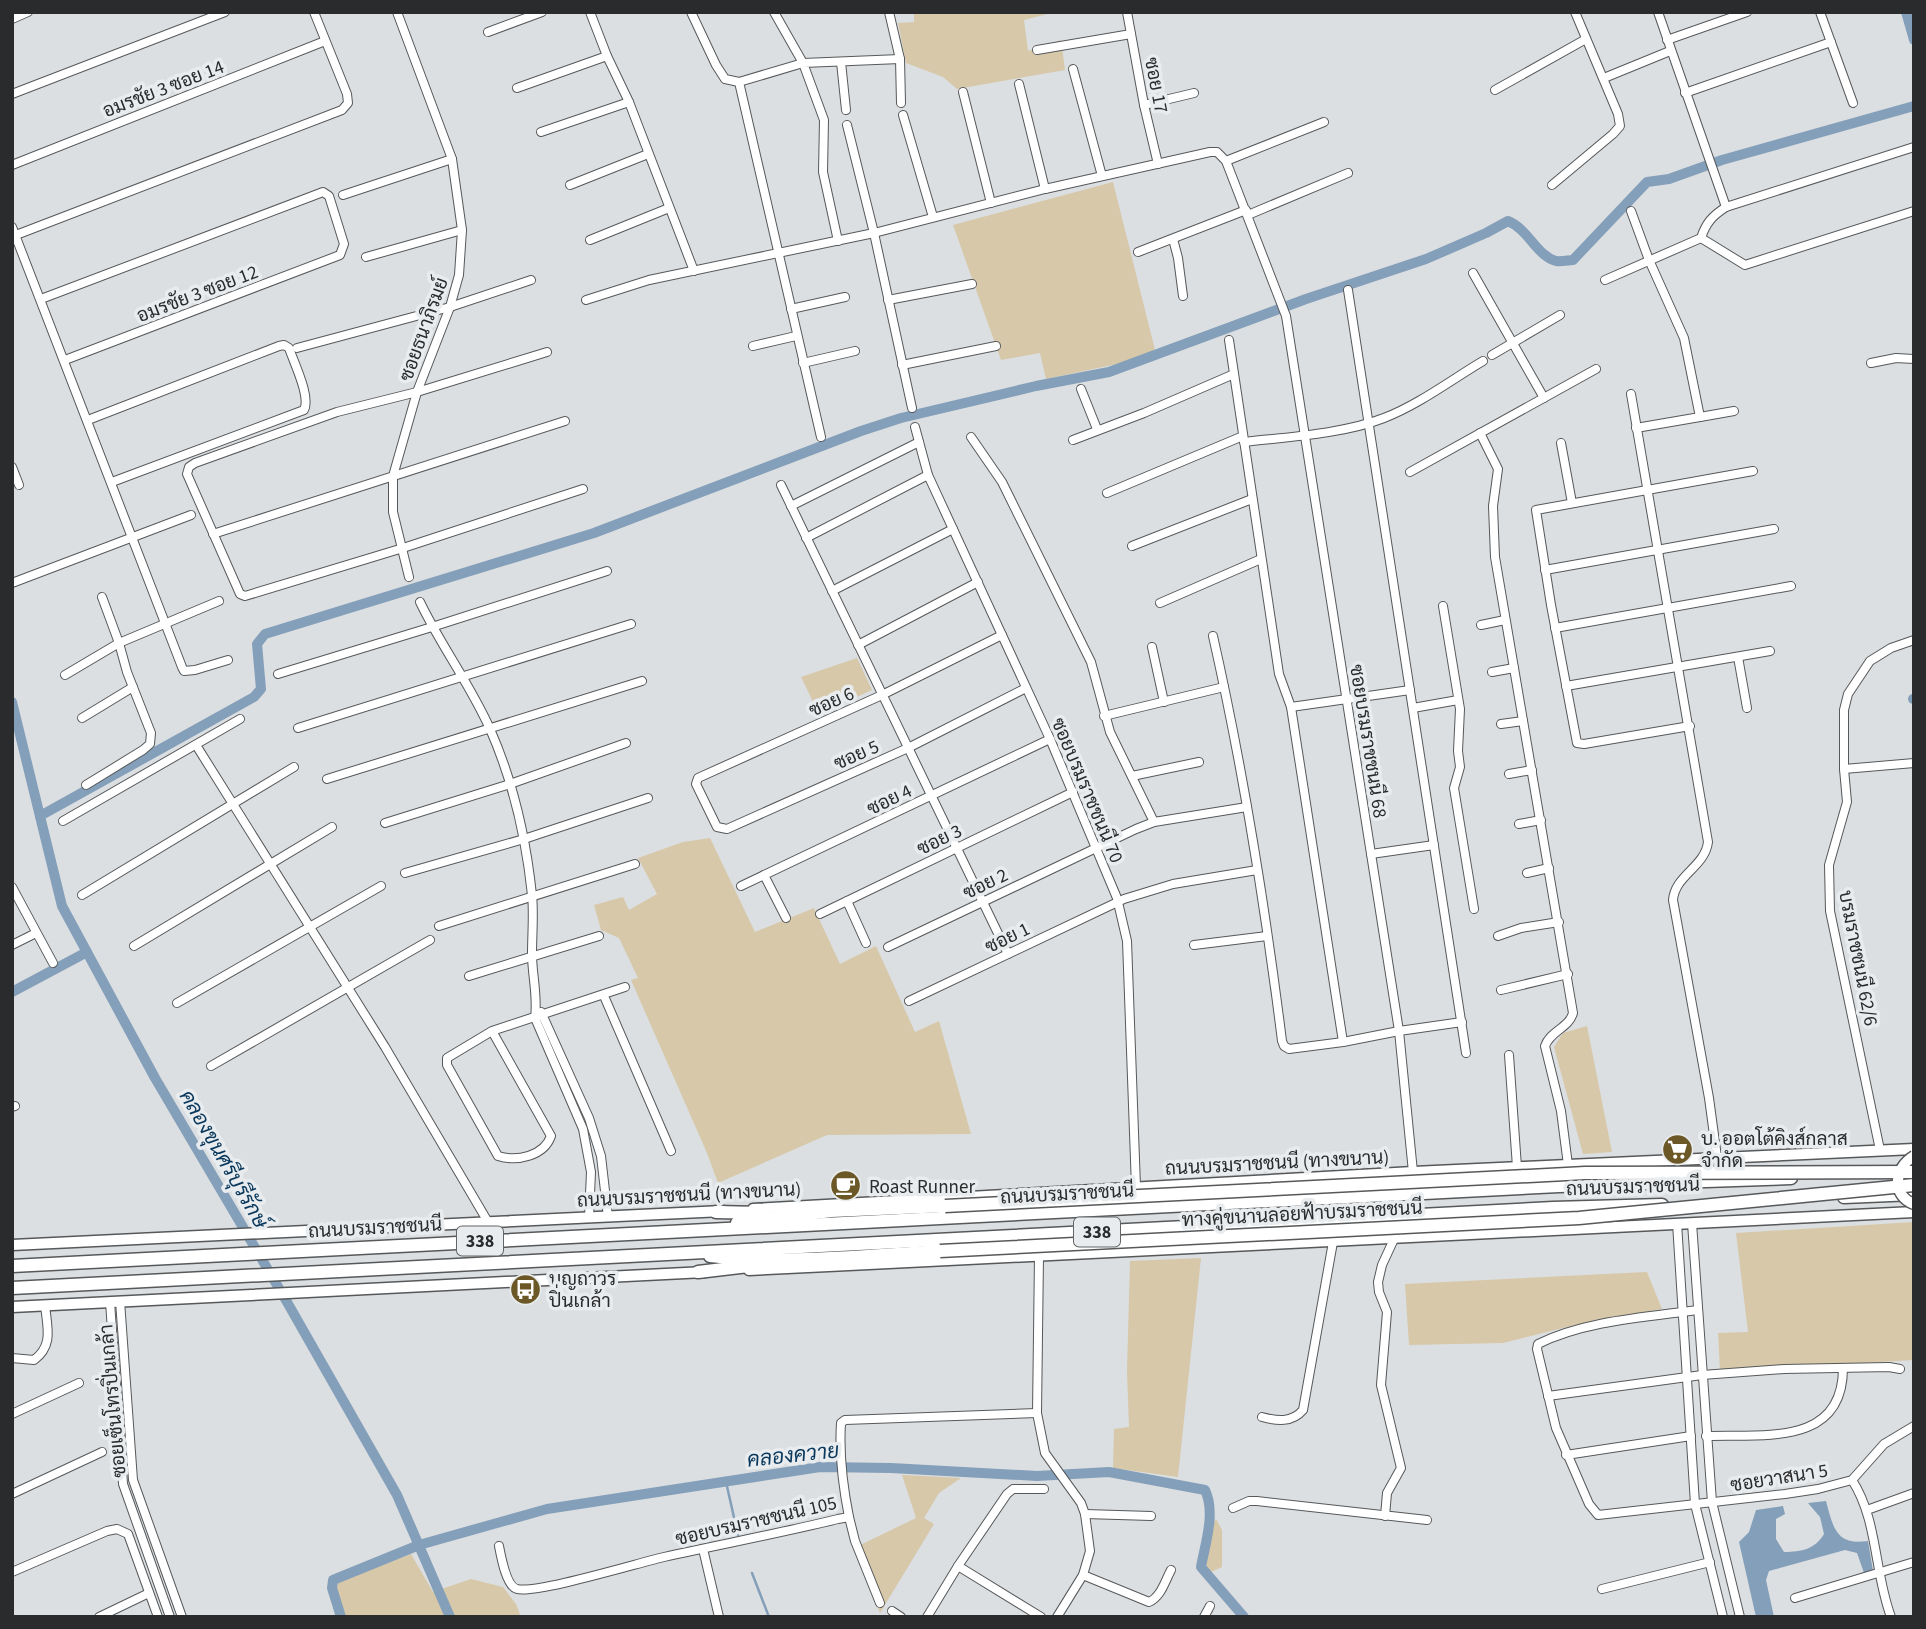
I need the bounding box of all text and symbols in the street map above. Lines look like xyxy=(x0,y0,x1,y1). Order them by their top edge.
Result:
street label: อมรชัย 3 ซอย 14 xyxy=(99,54,228,125)
street label: ซอย 17 xyxy=(1137,55,1174,116)
street label: อมรชัย 3 ซอย 12 xyxy=(133,259,262,330)
street label: ซอยธนาภิรมย์ xyxy=(393,274,456,385)
street label: ซอยบรมราชชนนี 68 xyxy=(1342,662,1393,820)
street label: ซอย 6 xyxy=(805,680,859,724)
street label: ซอยบรมราชชนนี 70 xyxy=(1044,714,1129,867)
street label: ซอย 5 xyxy=(830,733,884,777)
street label: ซอย 4 xyxy=(863,778,917,823)
street label: ซอย 3 xyxy=(913,818,967,863)
street label: ซอย 2 xyxy=(959,862,1013,907)
street label: บรมราชชนนี 62/6 xyxy=(1831,888,1884,1028)
street label: ซอย 1 xyxy=(981,916,1035,961)
water label: คลองขุนศรีบุรีรักษ์ xyxy=(172,1084,277,1236)
place label: บ. ออตโต้คิงส์กลาส จำกัด xyxy=(1701,1126,1848,1175)
supermarket icon: บ. ออตโต้คิงส์กลาส จำกัด xyxy=(1661,1132,1695,1166)
street label: ถนนบรมราชชนนี (ทางขนาน) xyxy=(1164,1144,1390,1183)
cafe icon: Roast Runner xyxy=(829,1169,863,1203)
street label: ถนนบรมราชชนนี xyxy=(1566,1172,1700,1203)
place label: Roast Runner xyxy=(869,1174,975,1201)
street label: ถนนบรมราชชนนี (ทางขนาน) xyxy=(576,1176,802,1215)
street label: ถนนบรมราชชนนี xyxy=(999,1178,1135,1211)
street label: ทางคู่ขนานลอยฟ้าบรมราชชนนี xyxy=(1181,1195,1423,1234)
street label: ถนนบรมราชชนนี xyxy=(307,1212,443,1245)
road number: 338 xyxy=(1074,1218,1120,1246)
road number: 338 xyxy=(457,1226,503,1256)
place label: บุญถาวร ปิ่นเกล้า xyxy=(548,1266,616,1315)
bus stop icon: บุญถาวร ปิ่นเกล้า xyxy=(509,1272,543,1306)
street label: ซอยเซ็นโทรปิ่นเกล้า xyxy=(89,1323,134,1479)
water label: คลองควาย xyxy=(746,1435,840,1475)
street label: ซอยวาสนา 5 xyxy=(1729,1457,1830,1500)
street label: ซอยบรมราชชนนี 105 xyxy=(673,1490,840,1553)

